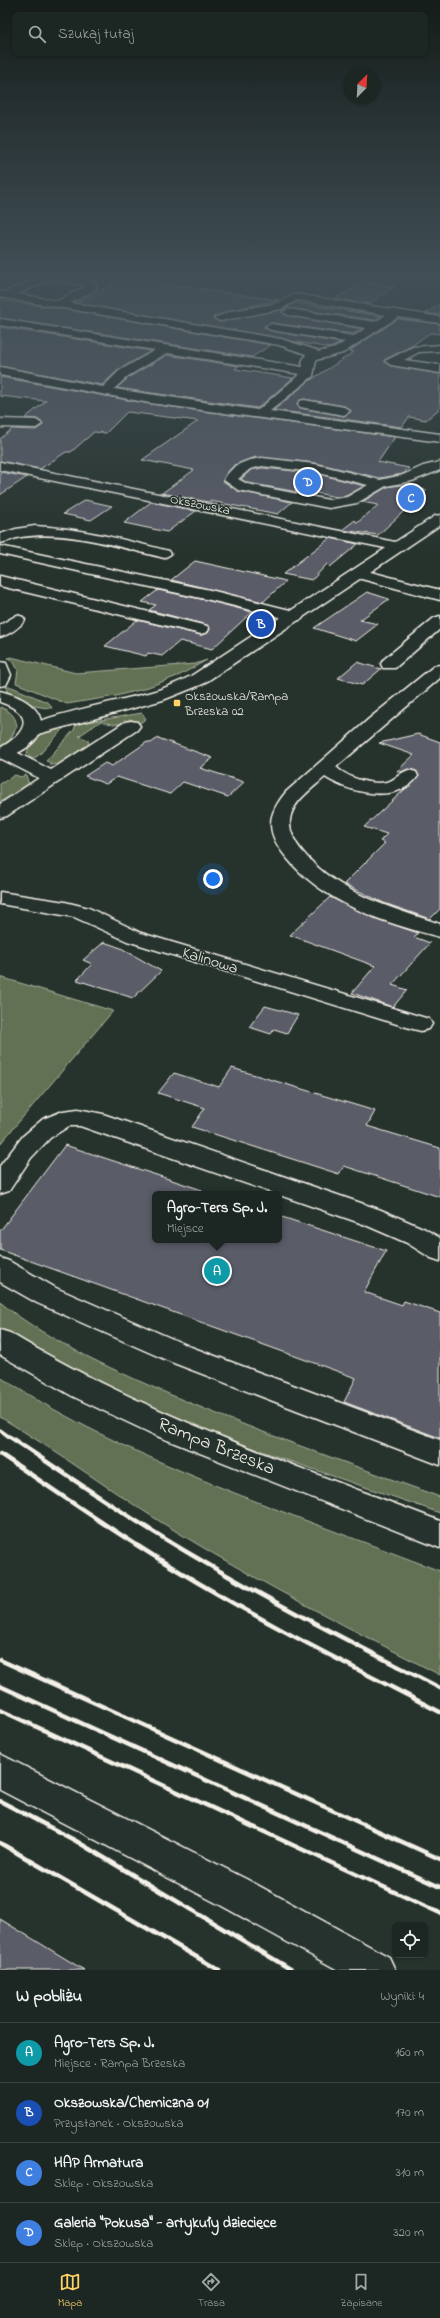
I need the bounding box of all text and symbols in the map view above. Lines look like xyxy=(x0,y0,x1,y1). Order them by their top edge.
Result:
search box xyxy=(12,12,428,56)
icon: search xyxy=(26,23,48,45)
text: Szukaj tutaj xyxy=(58,23,134,45)
north arrow xyxy=(344,68,380,104)
pin: D xyxy=(295,467,321,497)
pin: C xyxy=(398,483,424,513)
street label: Okszowska xyxy=(168,490,232,520)
pin: B xyxy=(248,609,274,639)
place label: Okszowska/Rampa Brzeska 02 xyxy=(184,687,288,721)
marker: Okszowska/Rampa Brzeska 02 xyxy=(172,698,182,708)
your location xyxy=(203,869,223,889)
street label: Kalinowa xyxy=(179,941,241,981)
popup xyxy=(152,1191,282,1243)
text: Agro-Ters Sp. J. xyxy=(167,1197,267,1219)
text: Miejsce xyxy=(167,1219,204,1238)
pin: A xyxy=(204,1256,230,1286)
street label: Rampa Brzeska xyxy=(153,1411,279,1483)
map controls xyxy=(392,1922,428,1958)
button: locate xyxy=(392,1922,428,1958)
text: W pobliżu xyxy=(16,1984,82,2009)
text: Wyniki: 4 xyxy=(380,1987,424,2006)
text: Agro-Ters Sp. J. xyxy=(54,2032,154,2054)
text: A xyxy=(25,2043,33,2062)
text: 160 m xyxy=(395,2043,424,2062)
text: Miejsce · Rampa Brzeska xyxy=(54,2054,185,2073)
text: Okszowska/Chemiczna 01 xyxy=(54,2092,209,2114)
text: B xyxy=(25,2103,33,2122)
text: 170 m xyxy=(396,2103,424,2122)
text: Przystanek · Okszowska xyxy=(54,2114,184,2133)
text: HAP Armatura xyxy=(54,2152,143,2174)
text: C xyxy=(25,2163,33,2182)
text: 310 m xyxy=(396,2163,424,2182)
text: Sklep · Okszowska xyxy=(54,2174,153,2193)
text: Galeria "Pokusa" - artykuły dziecięce xyxy=(54,2212,276,2234)
text: D xyxy=(24,2223,34,2242)
text: 320 m xyxy=(393,2223,424,2242)
text: Sklep · Okszowska xyxy=(54,2234,153,2253)
tab: Mapa xyxy=(58,2271,82,2311)
tab: Trasa xyxy=(198,2271,225,2311)
tab: Zapisane xyxy=(340,2271,382,2311)

